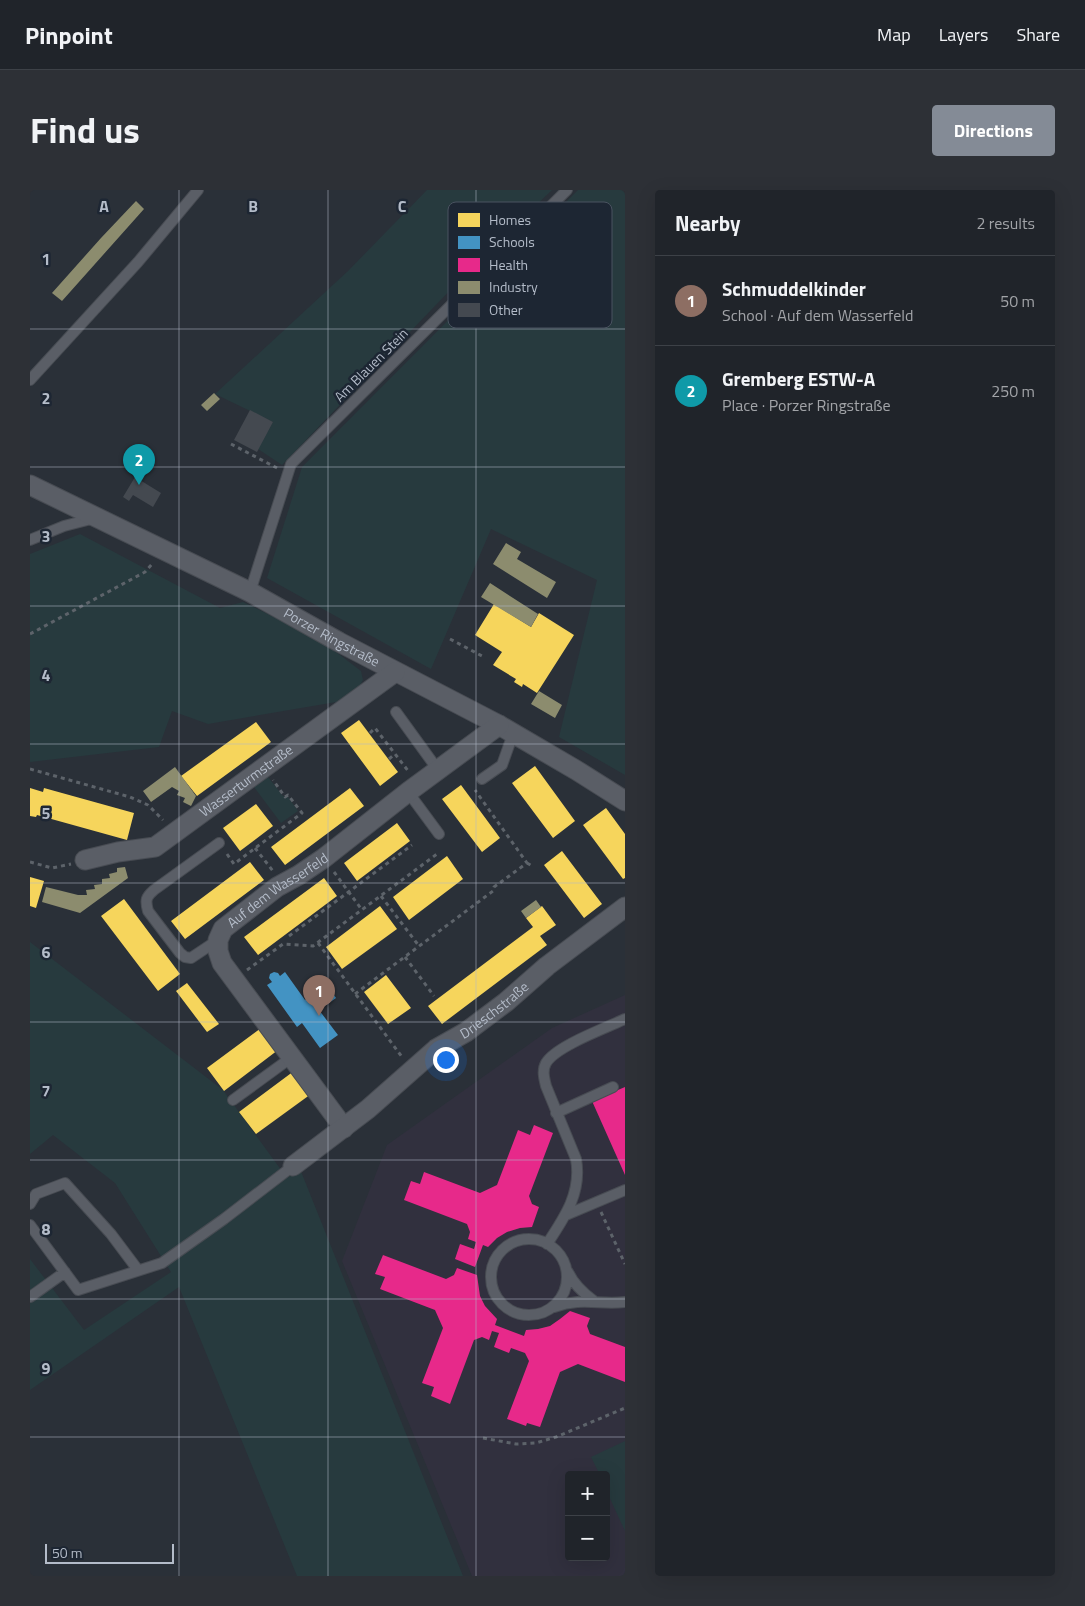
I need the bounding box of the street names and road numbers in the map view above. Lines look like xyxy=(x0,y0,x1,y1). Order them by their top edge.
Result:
street label: Am Blauen Stein xyxy=(329,323,412,406)
street label: Porzer Ringstraße xyxy=(280,602,384,671)
street label: Wasserturmstraße xyxy=(195,739,297,822)
street label: Auf dem Wasserfeld xyxy=(222,847,332,932)
street label: Drieschstraße xyxy=(456,976,533,1044)

